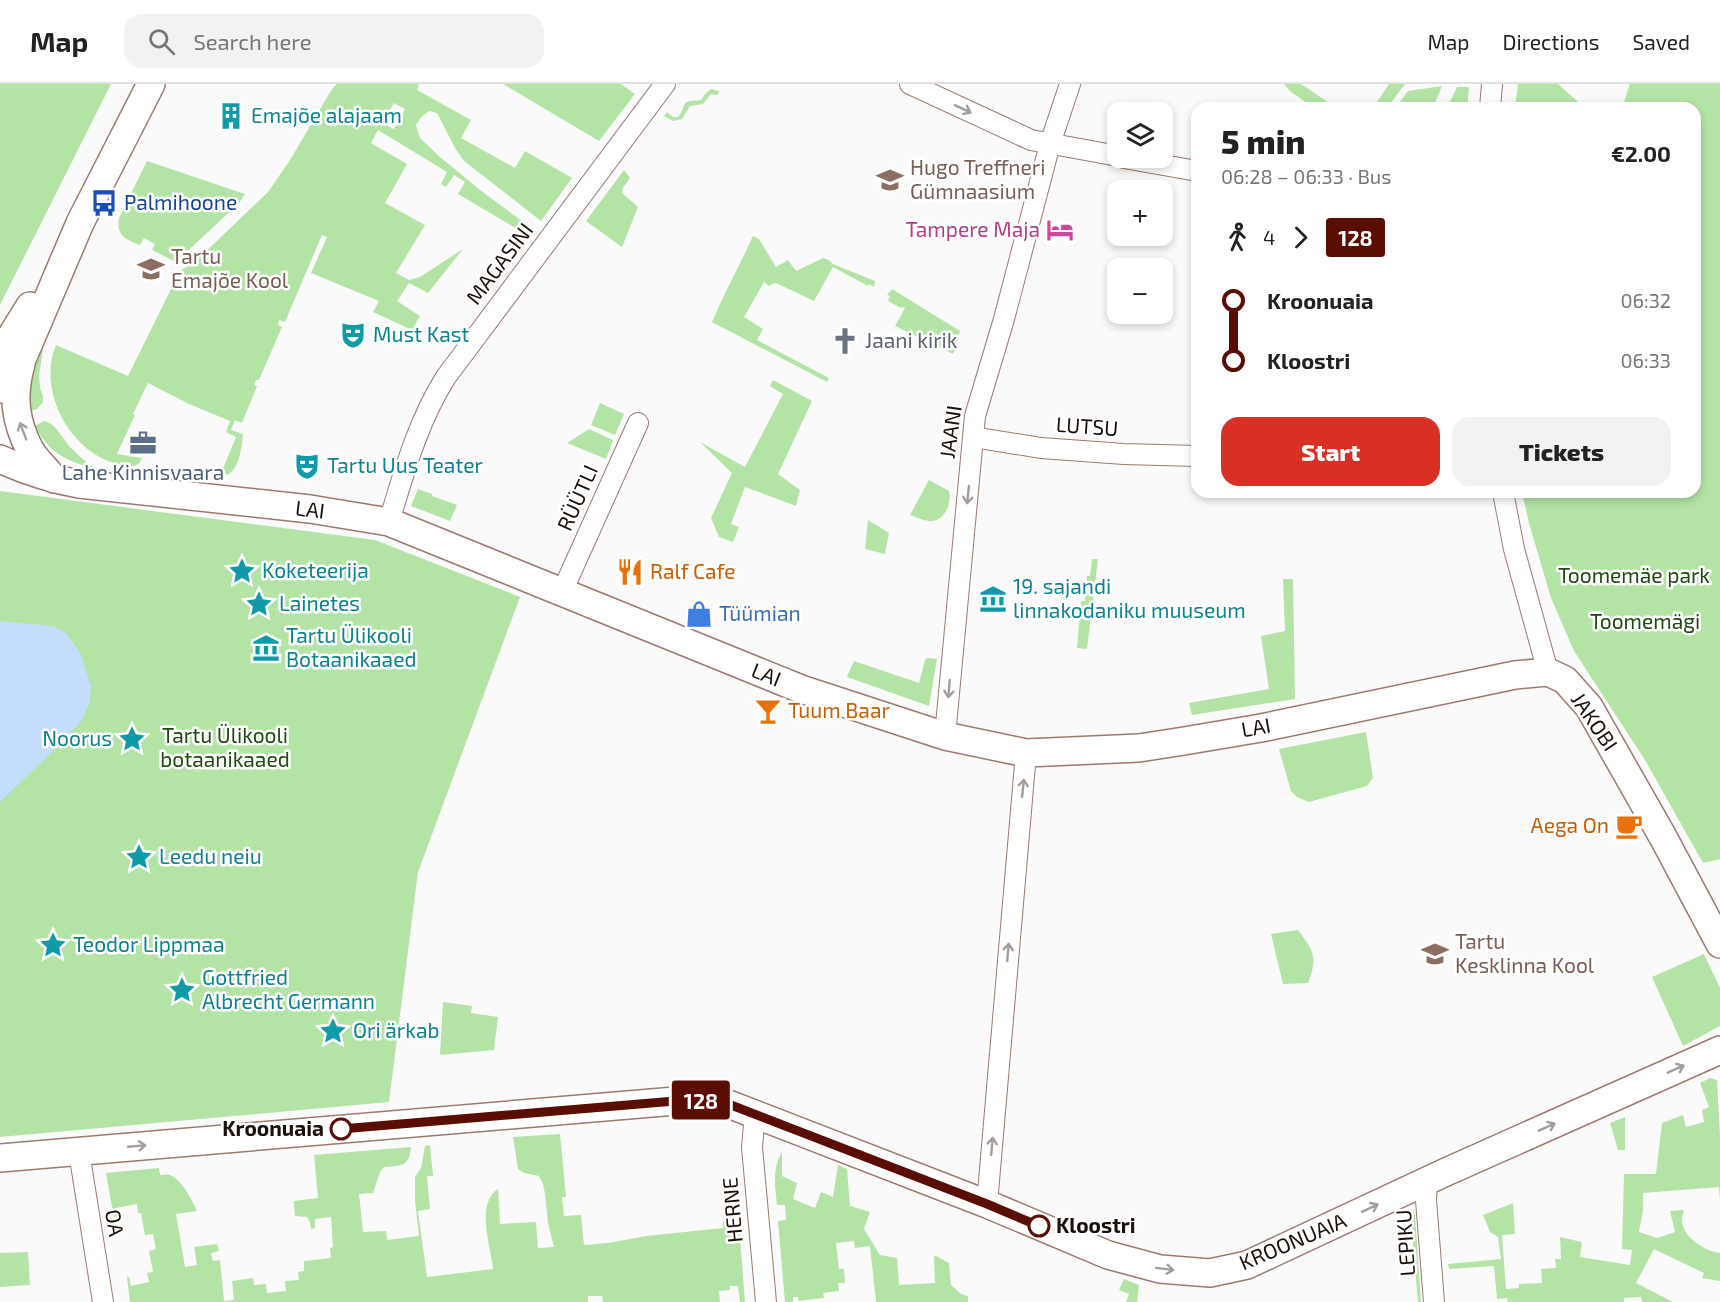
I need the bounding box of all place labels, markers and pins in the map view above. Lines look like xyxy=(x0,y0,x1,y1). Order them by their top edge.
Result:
building icon: Emajõe alajaam xyxy=(216,101,246,131)
place label: Emajõe alajaam xyxy=(251,102,402,128)
place label: Hugo Treffneri Gümnaasium xyxy=(910,154,1045,203)
school or university icon: Hugo Treffneri Gümnaasium xyxy=(875,165,905,195)
bus stop icon: Palmihoone xyxy=(89,188,119,218)
place label: Palmihoone xyxy=(124,189,237,214)
hotel icon: Tampere Maja xyxy=(1045,215,1075,245)
place label: Tampere Maja xyxy=(906,216,1040,242)
place label: Tartu Emajõe Kool xyxy=(171,243,289,293)
school or university icon: Tartu Emajõe Kool xyxy=(136,254,166,284)
theatre icon: Must Kast xyxy=(338,320,368,350)
place label: Must Kast xyxy=(373,321,469,346)
church icon: Jaani kirik xyxy=(830,326,860,356)
place label: Jaani kirik xyxy=(865,327,958,352)
office icon: Lahe Kinnisvaara xyxy=(128,428,158,458)
theatre icon: Tartu Uus Teater xyxy=(292,451,322,481)
place label: Tartu Uus Teater xyxy=(327,452,484,477)
place label: Lahe Kinnisvaara xyxy=(62,459,224,484)
place icon: Koketeerija xyxy=(227,556,257,586)
place label: Koketeerija xyxy=(262,557,369,583)
restaurant icon: Ralf Cafe xyxy=(615,557,645,587)
place label: Ralf Cafe xyxy=(650,558,736,583)
place label: 19. sajandi linnakodaniku muuseum xyxy=(1013,573,1246,622)
museum icon: 19. sajandi linnakodaniku muuseum xyxy=(978,584,1008,614)
place icon: Lainetes xyxy=(244,589,274,619)
place label: Lainetes xyxy=(279,590,360,615)
shop icon: Tüümian xyxy=(684,599,714,629)
place label: Tüümian xyxy=(719,600,801,625)
place label: Tartu Ülikooli Botaanikaaed xyxy=(286,622,416,671)
museum icon: Tartu Ülikooli Botaanikaaed xyxy=(251,633,281,663)
bar icon: Tuum Baar xyxy=(753,696,783,726)
place label: Tuum Baar xyxy=(788,697,890,722)
place icon: Noorus xyxy=(117,724,147,754)
place label: Noorus xyxy=(42,725,112,750)
cafe icon: Aega On xyxy=(1614,811,1644,841)
place label: Aega On xyxy=(1531,812,1609,837)
place icon: Leedu neiu xyxy=(124,842,154,872)
place label: Leedu neiu xyxy=(159,843,262,868)
place label: Tartu Kesklinna Kool xyxy=(1455,928,1595,977)
place icon: Teodor Lippmaa xyxy=(38,930,68,960)
place label: Teodor Lippmaa xyxy=(73,931,225,956)
school or university icon: Tartu Kesklinna Kool xyxy=(1420,939,1450,969)
place label: Gottfried Albrecht Germann xyxy=(202,964,375,1013)
place icon: Gottfried Albrecht Germann xyxy=(167,975,197,1005)
place icon: Ori ärkab xyxy=(318,1016,348,1046)
place label: Ori ärkab xyxy=(353,1017,439,1042)
place label: Kroonuaia xyxy=(222,1115,324,1140)
marker: Kroonuaia xyxy=(330,1118,352,1140)
place label: Kloostri xyxy=(1056,1212,1136,1237)
marker: Kloostri xyxy=(1028,1215,1050,1237)

